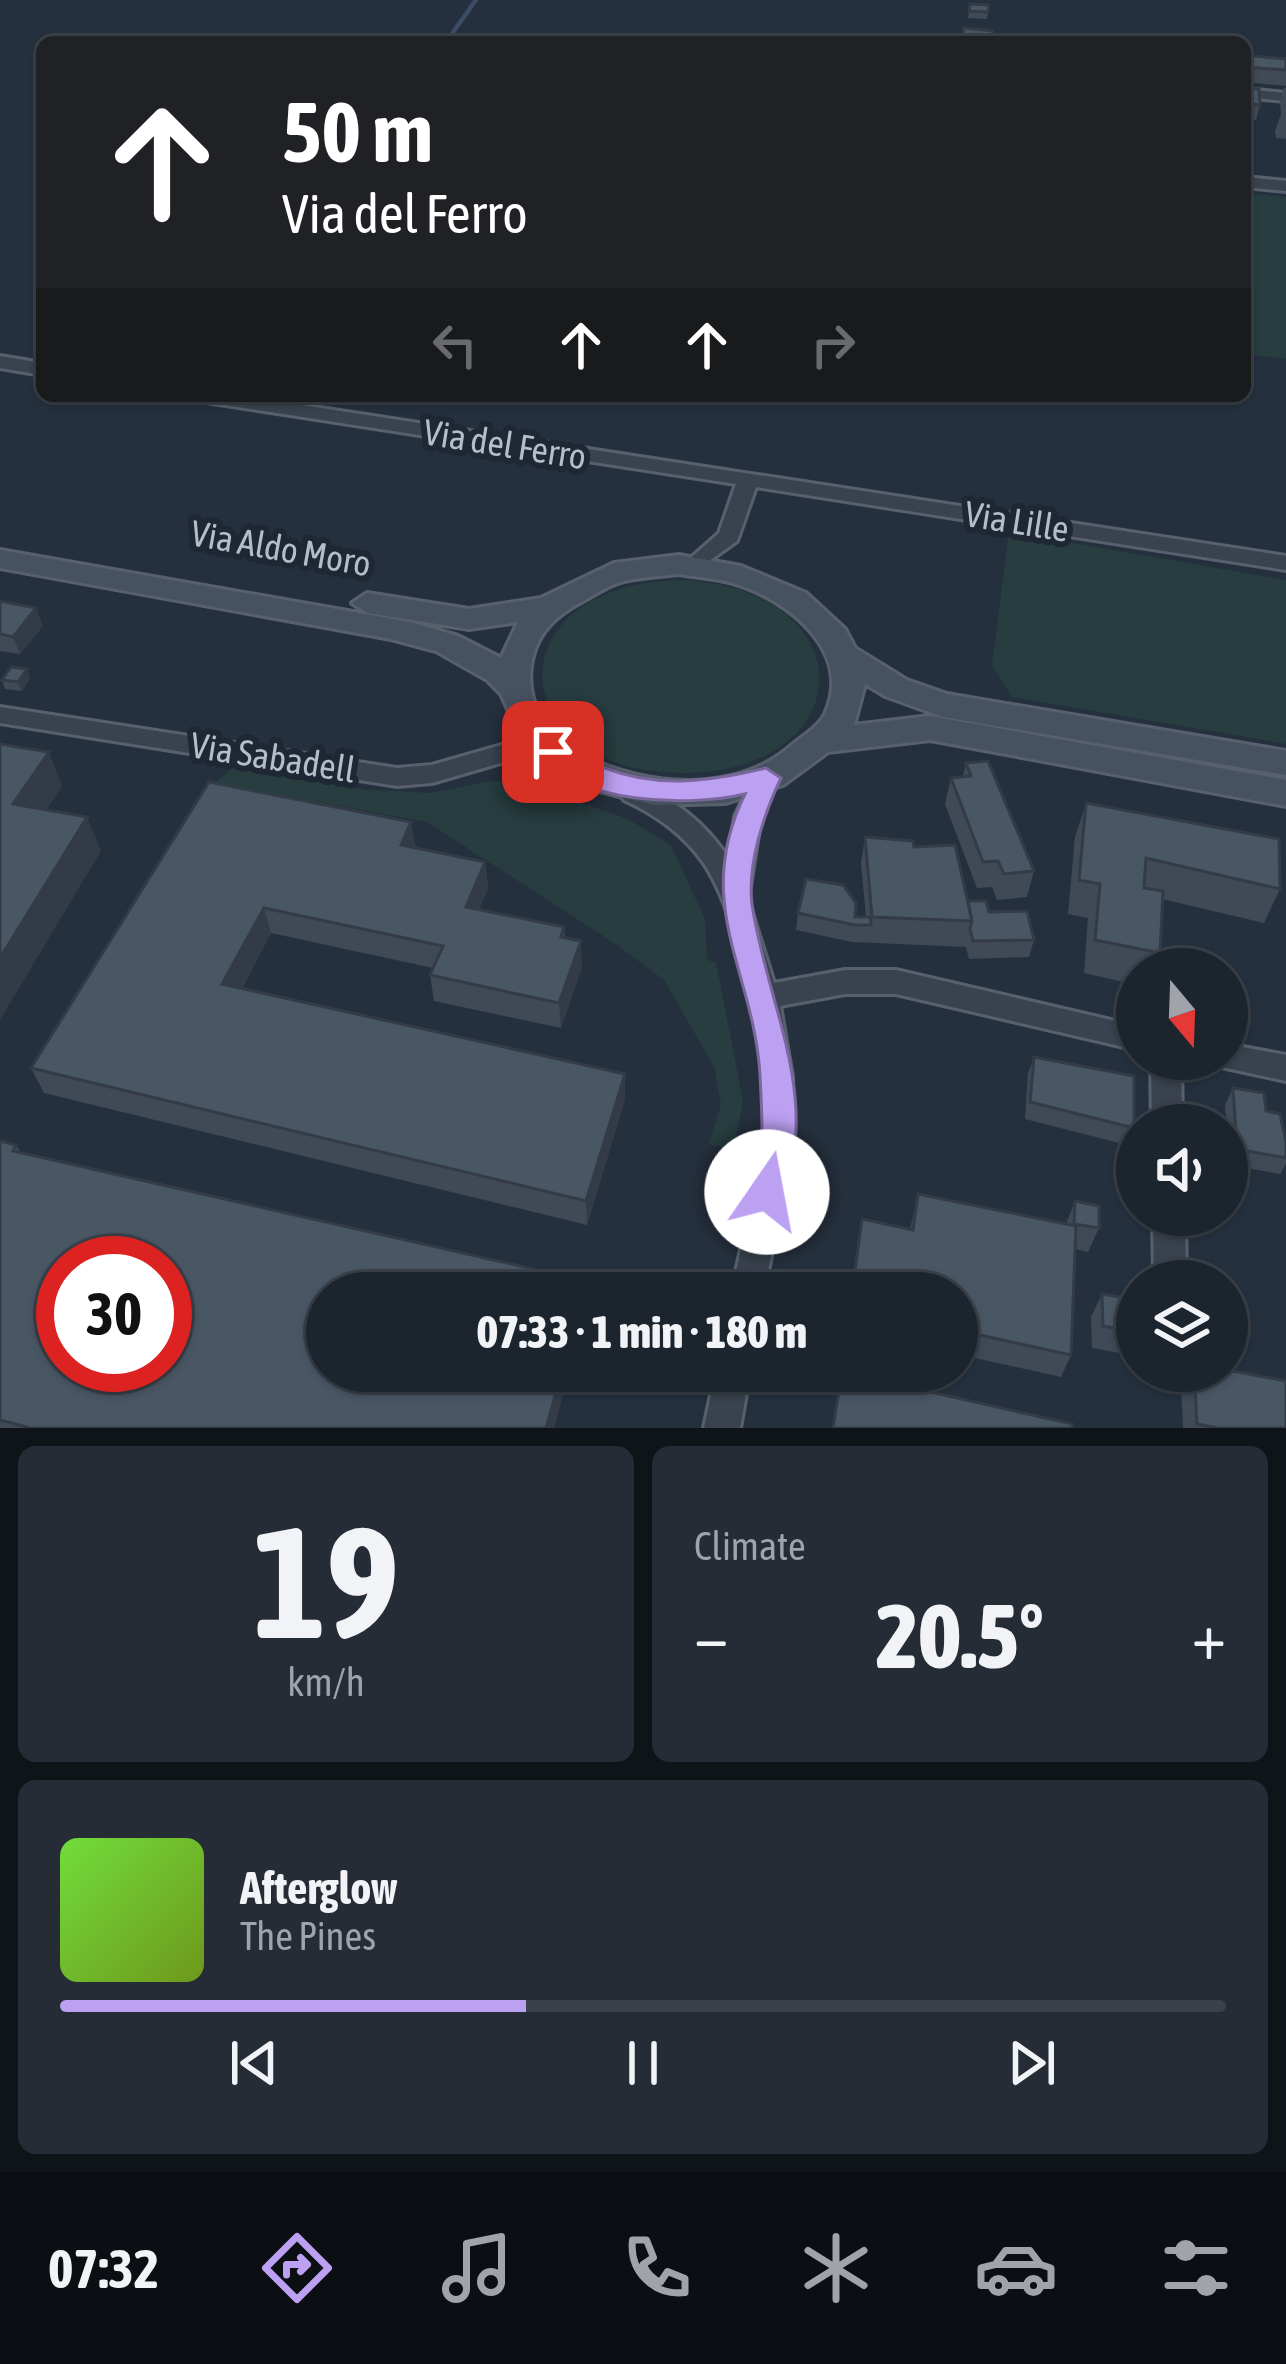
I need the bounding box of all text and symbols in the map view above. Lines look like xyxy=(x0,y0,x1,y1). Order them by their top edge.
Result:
icon: ahead xyxy=(84,84,240,240)
text: 50 m xyxy=(282,84,433,180)
text: Via del Ferro xyxy=(282,183,528,244)
icon: left xyxy=(422,312,488,378)
icon: ahead xyxy=(548,312,614,378)
icon: ahead xyxy=(674,312,740,378)
icon: right xyxy=(800,312,866,378)
street label: Via del Ferro xyxy=(421,410,589,478)
street label: Via Lille xyxy=(962,492,1072,550)
street label: Via Aldo Moro xyxy=(188,512,374,584)
pin xyxy=(502,701,604,803)
icon: arrive xyxy=(520,719,586,785)
street label: Via Sabadell xyxy=(188,723,359,791)
north arrow xyxy=(1116,948,1248,1080)
map controls xyxy=(1116,948,1248,1392)
button: sound xyxy=(1116,1104,1248,1236)
position arrow xyxy=(704,1129,830,1255)
speed limit sign: 30 xyxy=(36,1236,192,1392)
button: layers xyxy=(1116,1260,1248,1392)
text: 07:33 · 1 min · 180 m xyxy=(477,1306,807,1358)
text: 19 xyxy=(253,1492,399,1671)
text: Climate xyxy=(694,1524,806,1568)
text: 20.5° xyxy=(876,1584,1044,1687)
text: − xyxy=(694,1597,728,1673)
text: + xyxy=(1192,1597,1226,1673)
text: km/h xyxy=(287,1660,365,1704)
text: Afterglow xyxy=(240,1862,398,1914)
text: The Pines xyxy=(240,1914,376,1958)
icon: previous xyxy=(221,2030,287,2096)
icon: pause xyxy=(610,2030,676,2096)
icon: next xyxy=(999,2030,1065,2096)
icon: directions xyxy=(255,2226,339,2310)
icon: music xyxy=(435,2226,519,2310)
icon: phone xyxy=(615,2226,699,2310)
icon: climate xyxy=(794,2226,878,2310)
icon: car xyxy=(974,2226,1058,2310)
icon: filters xyxy=(1154,2226,1238,2310)
text: 07:32 xyxy=(48,2238,159,2299)

